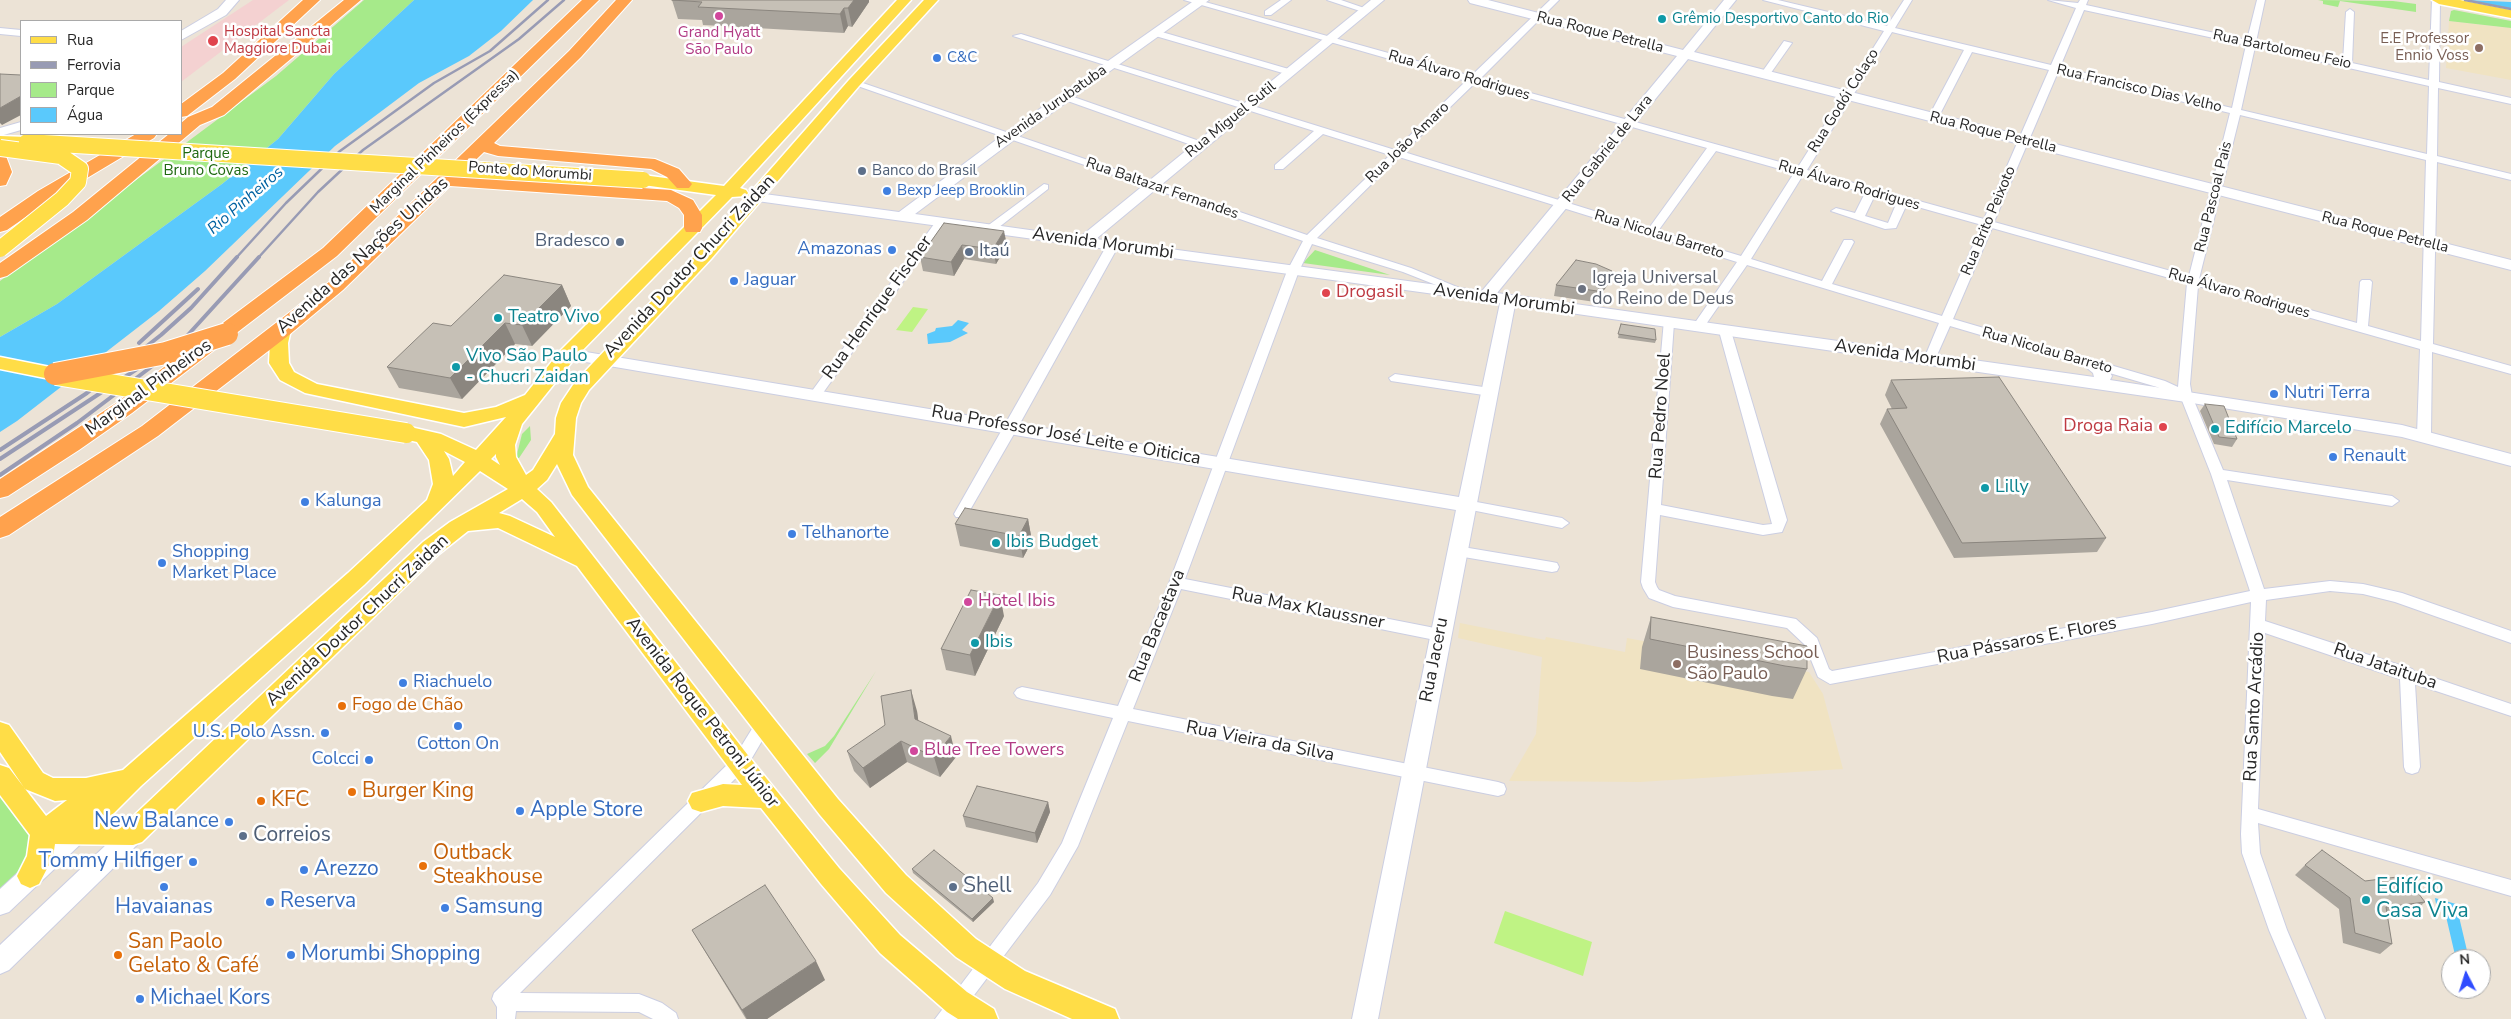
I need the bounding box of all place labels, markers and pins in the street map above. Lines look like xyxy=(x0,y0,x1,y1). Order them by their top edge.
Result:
marker: Grand Hyatt São Paulo xyxy=(713,10,725,22)
place label: Grêmio Desportivo Canto do Rio xyxy=(1672,10,1889,28)
marker: Grêmio Desportivo Canto do Rio xyxy=(1656,13,1668,25)
place label: Hospital Sancta Maggiore Dubai xyxy=(224,23,331,58)
place label: Grand Hyatt São Paulo xyxy=(678,24,760,59)
place label: E.E Professor Ennio Voss xyxy=(2380,30,2469,65)
marker: Hospital Sancta Maggiore Dubai xyxy=(206,34,220,48)
marker: E.E Professor Ennio Voss xyxy=(2473,42,2485,54)
place label: C&C xyxy=(947,49,977,67)
marker: C&C xyxy=(931,52,943,64)
place label: Banco do Brasil xyxy=(872,162,977,180)
marker: Banco do Brasil xyxy=(856,165,868,177)
place label: Bexp Jeep Brooklin xyxy=(897,182,1025,200)
marker: Bexp Jeep Brooklin xyxy=(881,185,893,197)
place label: Bradesco xyxy=(535,231,610,253)
marker: Bradesco xyxy=(614,236,626,248)
place label: Amazonas xyxy=(797,239,882,261)
place label: Itaú xyxy=(979,241,1010,263)
marker: Amazonas xyxy=(886,244,898,256)
marker: Itaú xyxy=(963,246,975,258)
place label: Igreja Universal do Reino de Deus xyxy=(1592,268,1734,310)
place label: Jaguar xyxy=(744,270,796,292)
marker: Jaguar xyxy=(728,275,740,287)
place label: Drogasil xyxy=(1336,282,1404,304)
marker: Igreja Universal do Reino de Deus xyxy=(1576,283,1588,295)
marker: Drogasil xyxy=(1320,287,1332,299)
place label: Teatro Vivo xyxy=(508,307,600,329)
marker: Teatro Vivo xyxy=(492,312,504,324)
place label: Vivo São Paulo - Chucri Zaidan xyxy=(466,346,589,388)
marker: Vivo São Paulo - Chucri Zaidan xyxy=(450,361,462,373)
place label: Nutri Terra xyxy=(2284,383,2370,405)
marker: Nutri Terra xyxy=(2268,388,2280,400)
place label: Droga Raia xyxy=(2063,416,2153,438)
place label: Edifício Marcelo xyxy=(2225,418,2352,440)
marker: Droga Raia xyxy=(2157,421,2169,433)
marker: Edifício Marcelo xyxy=(2209,423,2221,435)
place label: Renault xyxy=(2343,446,2406,468)
marker: Renault xyxy=(2327,451,2339,463)
place label: Lilly xyxy=(1995,477,2029,499)
marker: Lilly xyxy=(1979,482,1991,494)
place label: Kalunga xyxy=(315,491,382,513)
marker: Kalunga xyxy=(299,496,311,508)
place label: Telhanorte xyxy=(802,523,889,545)
marker: Telhanorte xyxy=(786,528,798,540)
place label: Ibis Budget xyxy=(1006,532,1098,554)
marker: Ibis Budget xyxy=(990,537,1002,549)
place label: Shopping Market Place xyxy=(172,542,277,584)
marker: Shopping Market Place xyxy=(156,557,168,569)
place label: Hotel Ibis xyxy=(978,591,1055,613)
marker: Hotel Ibis xyxy=(962,596,974,608)
place label: Ibis xyxy=(985,632,1013,654)
marker: Ibis xyxy=(969,637,981,649)
place label: Business School São Paulo xyxy=(1687,643,1819,686)
marker: Business School São Paulo xyxy=(1671,658,1683,670)
place label: Riachuelo xyxy=(413,672,492,694)
marker: Riachuelo xyxy=(397,677,409,689)
place label: Fogo de Chão xyxy=(352,695,463,717)
marker: Fogo de Chão xyxy=(336,700,348,712)
marker: Cotton On xyxy=(452,720,464,732)
place label: U.S. Polo Assn. xyxy=(193,722,315,744)
marker: U.S. Polo Assn. xyxy=(319,727,331,739)
place label: Cotton On xyxy=(417,734,499,756)
place label: Blue Tree Towers xyxy=(924,740,1064,762)
marker: Blue Tree Towers xyxy=(908,745,920,757)
place label: Colcci xyxy=(312,749,359,771)
marker: Colcci xyxy=(363,754,375,766)
place label: Burger King xyxy=(362,779,474,805)
marker: Burger King xyxy=(346,786,358,798)
place label: KFC xyxy=(271,788,309,814)
marker: KFC xyxy=(255,795,267,807)
place label: Apple Store xyxy=(530,798,643,824)
marker: Apple Store xyxy=(514,805,526,817)
place label: New Balance xyxy=(94,809,219,835)
marker: New Balance xyxy=(223,816,235,828)
place label: Correios xyxy=(253,823,331,849)
marker: Correios xyxy=(237,830,249,842)
place label: Outback Steakhouse xyxy=(433,841,543,891)
place label: Tommy Hilfiger xyxy=(39,849,183,875)
marker: Tommy Hilfiger xyxy=(187,856,199,868)
place label: Arezzo xyxy=(314,857,379,883)
marker: Outback Steakhouse xyxy=(417,860,429,872)
marker: Arezzo xyxy=(298,864,310,876)
place label: Shell xyxy=(963,874,1011,900)
place label: Edifício Casa Viva xyxy=(2376,875,2469,925)
marker: Havaianas xyxy=(158,881,170,893)
marker: Shell xyxy=(947,881,959,893)
place label: Reserva xyxy=(280,889,356,915)
marker: Edifício Casa Viva xyxy=(2360,894,2372,906)
place label: Havaianas xyxy=(115,895,213,921)
place label: Samsung xyxy=(455,895,543,921)
marker: Reserva xyxy=(264,896,276,908)
marker: Samsung xyxy=(439,902,451,914)
place label: San Paolo Gelato & Café xyxy=(128,930,259,980)
place label: Morumbi Shopping xyxy=(301,942,481,968)
marker: San Paolo Gelato & Café xyxy=(112,949,124,961)
marker: Morumbi Shopping xyxy=(285,949,297,961)
place label: Michael Kors xyxy=(150,986,270,1012)
marker: Michael Kors xyxy=(134,993,146,1005)

